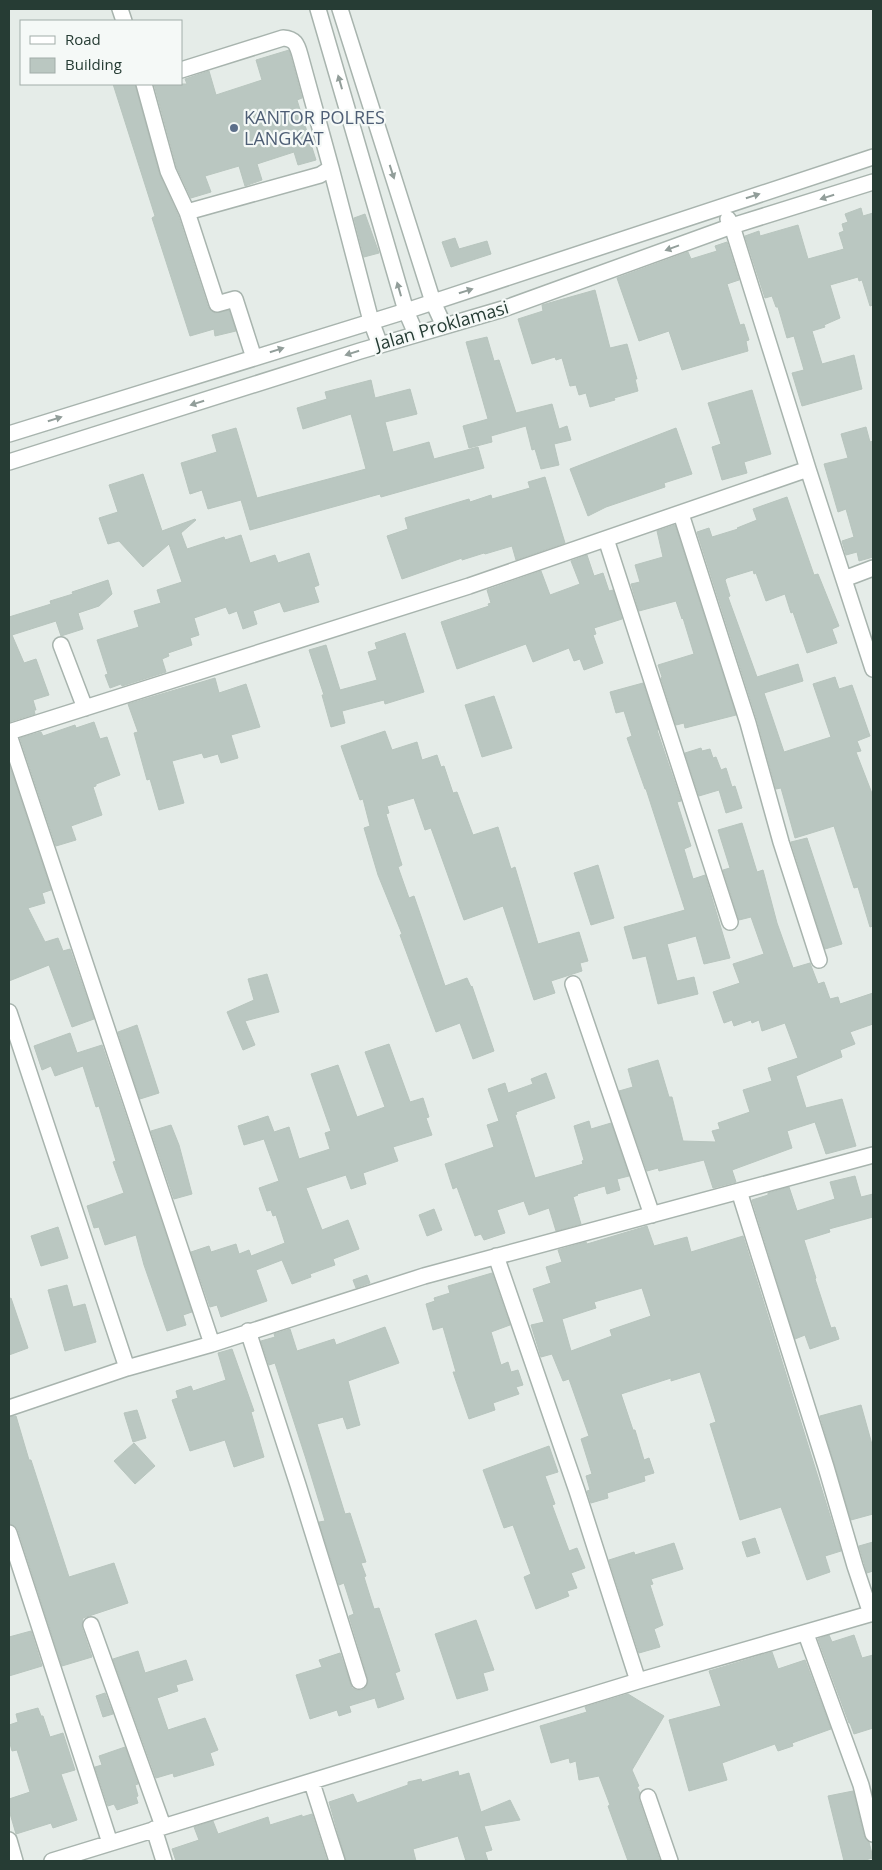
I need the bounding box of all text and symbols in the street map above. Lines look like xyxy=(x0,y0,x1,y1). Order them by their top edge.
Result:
legend xyxy=(20,20,182,85)
text: Road xyxy=(65,29,101,49)
text: Building xyxy=(65,54,122,74)
one-way arrow xyxy=(335,75,343,90)
place label: KANTOR POLRES LANGKAT xyxy=(244,105,385,150)
marker: KANTOR POLRES LANGKAT xyxy=(228,122,240,134)
one-way arrow xyxy=(388,165,396,180)
one-way arrow xyxy=(745,192,760,199)
one-way arrow xyxy=(819,193,834,201)
one-way arrow xyxy=(665,245,680,252)
one-way arrow xyxy=(395,281,403,296)
one-way arrow xyxy=(458,287,473,294)
street label: Jalan Proklamasi xyxy=(370,294,511,356)
one-way arrow xyxy=(270,346,285,354)
one-way arrow xyxy=(344,350,359,358)
one-way arrow xyxy=(190,399,205,407)
one-way arrow xyxy=(48,415,63,423)

